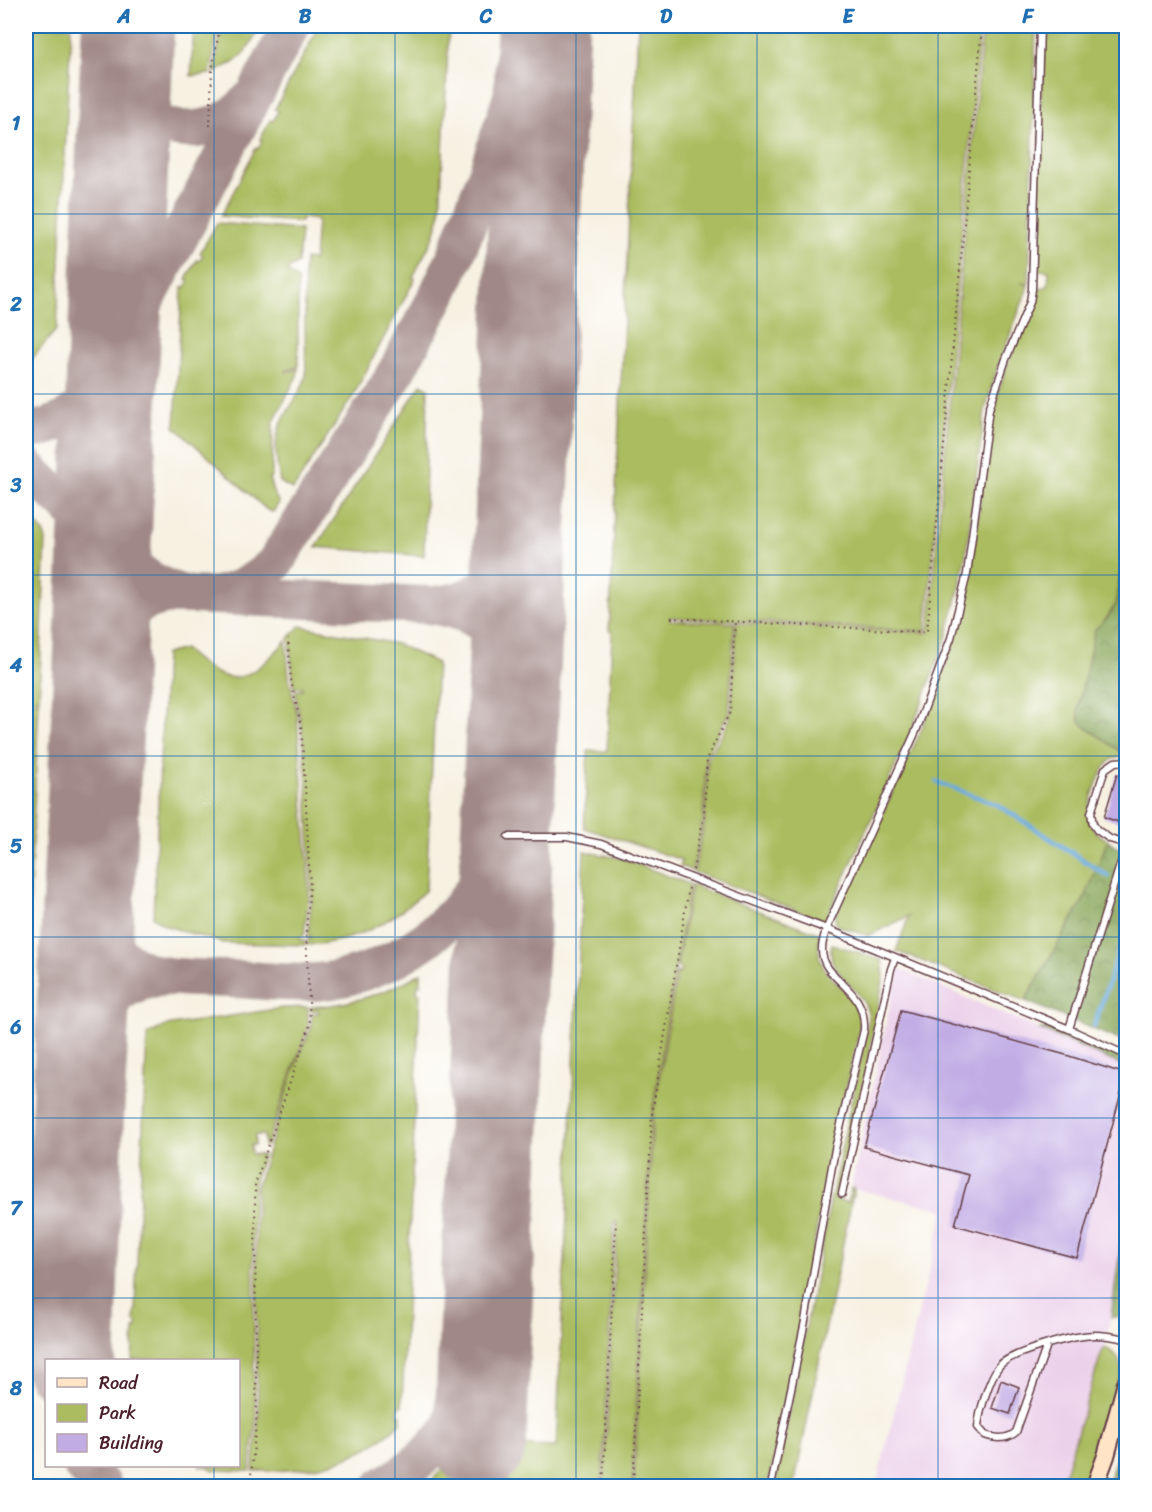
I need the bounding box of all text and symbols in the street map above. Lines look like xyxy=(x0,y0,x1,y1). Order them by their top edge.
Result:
text: A xyxy=(116,0,131,34)
text: B xyxy=(299,0,312,34)
text: C xyxy=(479,0,493,34)
text: D xyxy=(660,0,673,34)
text: E xyxy=(842,0,855,34)
text: F xyxy=(1022,0,1035,34)
text: 1 xyxy=(12,106,21,141)
text: 2 xyxy=(9,287,22,322)
text: 3 xyxy=(10,468,22,503)
text: 4 xyxy=(9,648,23,683)
text: 5 xyxy=(10,829,22,864)
text: 6 xyxy=(9,1010,22,1045)
text: 7 xyxy=(10,1191,23,1226)
legend xyxy=(45,1359,240,1467)
text: Road xyxy=(99,1367,139,1399)
text: 8 xyxy=(9,1371,23,1406)
text: Park xyxy=(99,1397,136,1429)
text: Building xyxy=(99,1427,163,1459)

